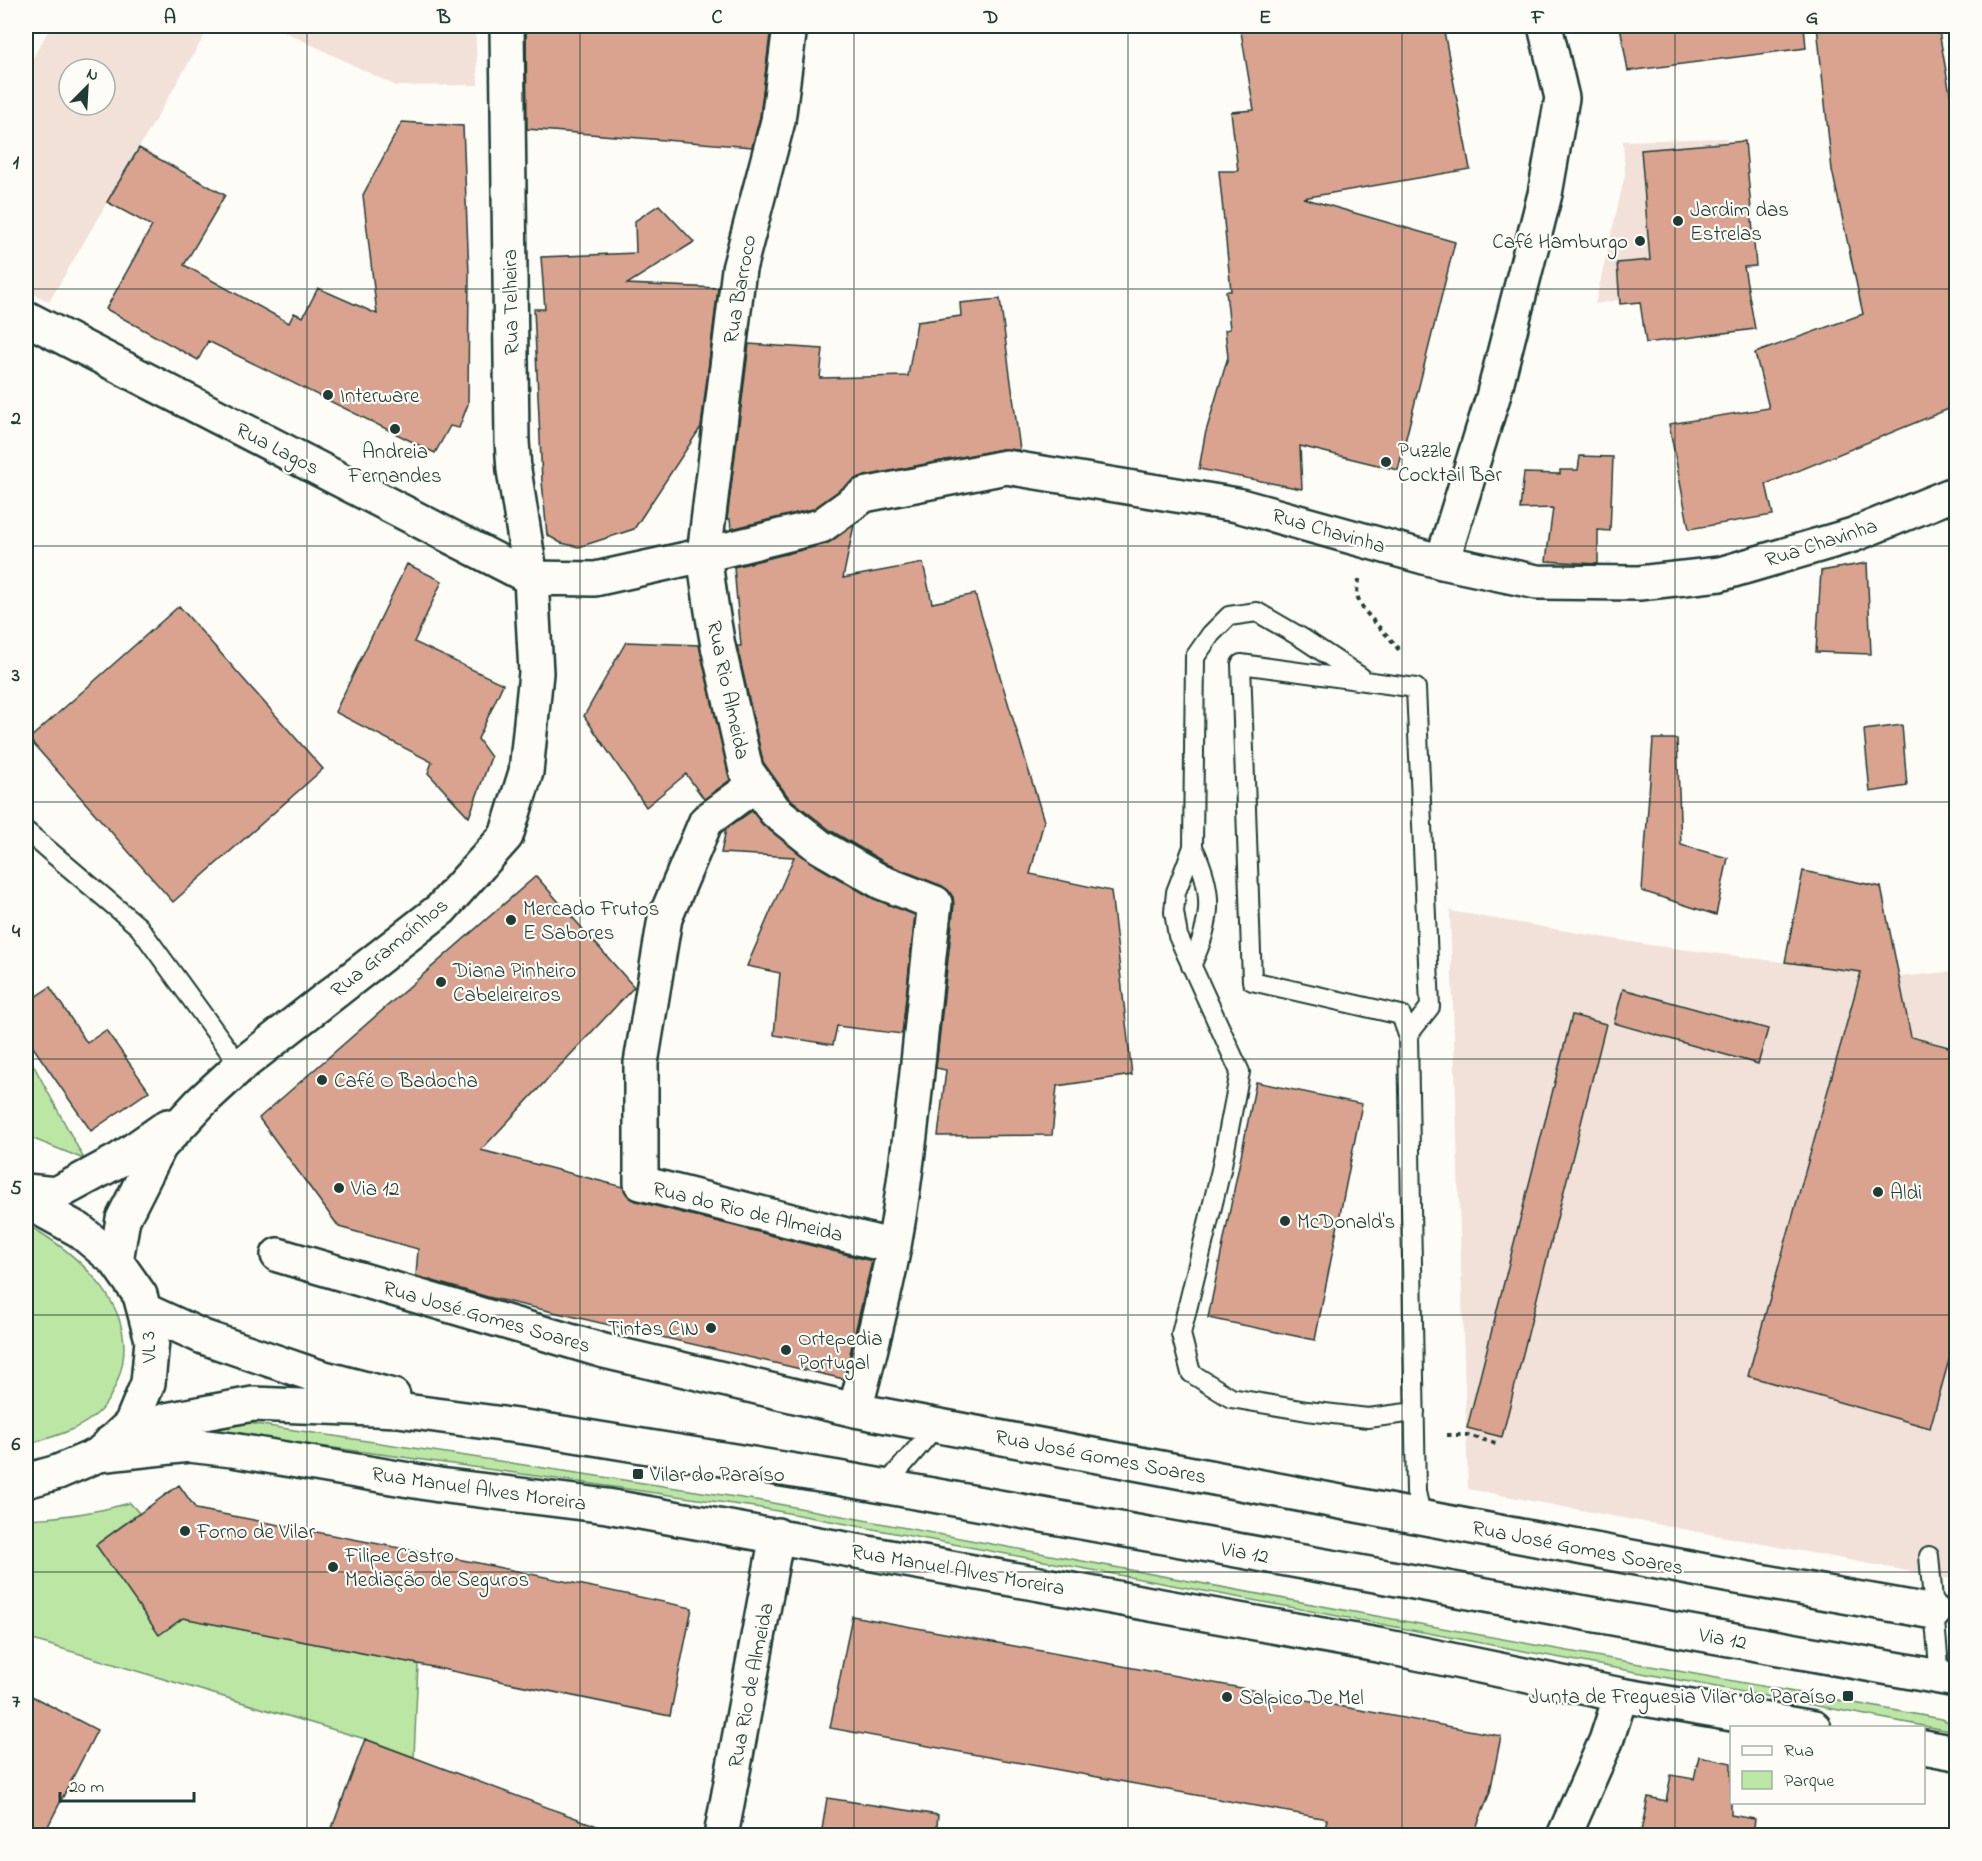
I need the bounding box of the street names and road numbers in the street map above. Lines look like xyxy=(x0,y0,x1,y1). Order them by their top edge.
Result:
street label: Rua Barroco xyxy=(717,233,765,346)
street label: Rua Telheira xyxy=(496,249,528,355)
street label: Rua Lagos xyxy=(229,416,324,485)
street label: Rua Chavinha xyxy=(1268,501,1389,562)
street label: Rua Chavinha xyxy=(1762,512,1882,576)
street label: Rua Rio Almeida xyxy=(698,618,756,762)
street label: Rua Gramoínhos xyxy=(325,892,456,1006)
street label: Rua do Rio de Almeida xyxy=(649,1175,846,1251)
street label: Rua José Gomes Soares xyxy=(379,1274,594,1362)
street label: VL 3 xyxy=(134,1330,166,1364)
street label: Rua José Gomes Soares xyxy=(992,1423,1209,1493)
street label: Rua Manuel Alves Moreira xyxy=(369,1460,588,1520)
street label: Rua José Gomes Soares xyxy=(1469,1514,1686,1584)
street label: Via 12 xyxy=(1217,1535,1271,1573)
street label: Rua Manuel Alves Moreira xyxy=(848,1537,1067,1605)
street label: Rua Rio de Almeida xyxy=(721,1600,783,1770)
street label: Via 12 xyxy=(1695,1621,1749,1659)

